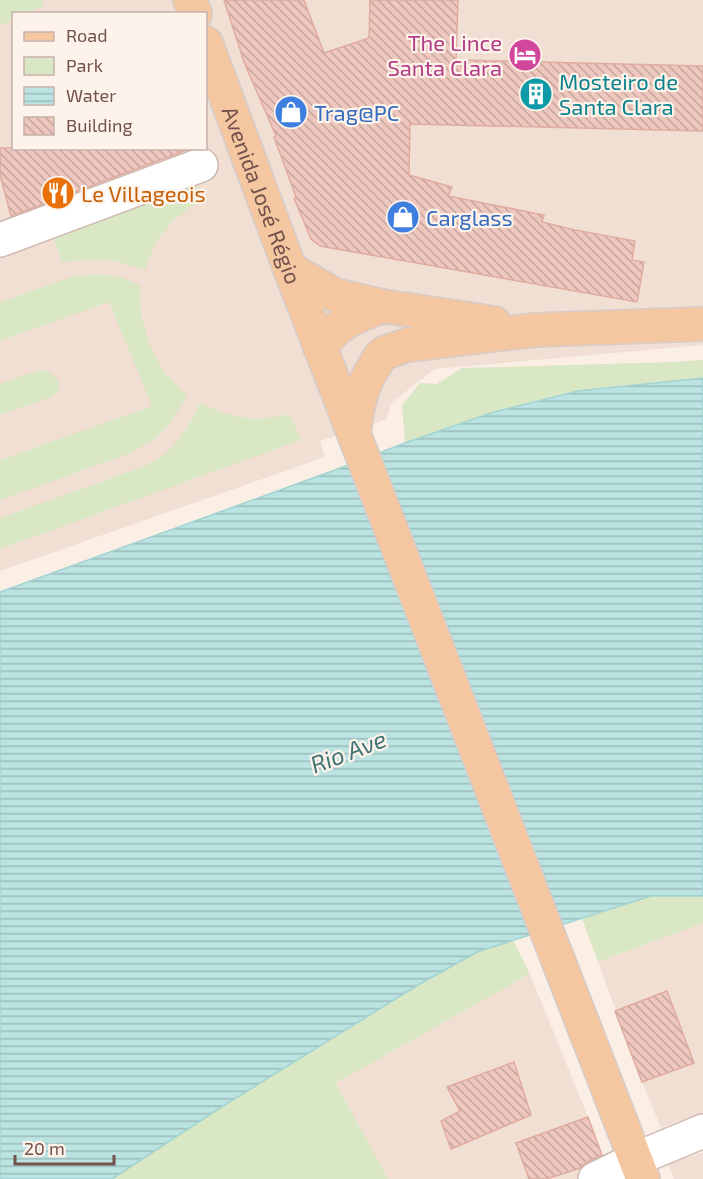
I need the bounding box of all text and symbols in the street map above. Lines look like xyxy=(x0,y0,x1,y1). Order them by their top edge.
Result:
legend xyxy=(12,12,207,150)
text: Road xyxy=(66,24,107,46)
place label: The Lince Santa Clara xyxy=(387,29,502,80)
hotel icon: The Lince Santa Clara xyxy=(507,37,543,73)
text: Park xyxy=(66,54,103,76)
place label: Mosteiro de Santa Clara xyxy=(559,68,678,119)
building icon: Mosteiro de Santa Clara xyxy=(518,76,554,112)
text: Water xyxy=(66,84,116,106)
shop icon: Trag@PC xyxy=(273,94,309,130)
place label: Trag@PC xyxy=(314,99,399,125)
street label: Avenida José Régio xyxy=(218,102,307,287)
text: Building xyxy=(66,114,133,136)
restaurant icon: Le Villageois xyxy=(40,175,76,211)
place label: Le Villageois xyxy=(81,180,206,206)
shop icon: Carglass xyxy=(385,199,421,235)
place label: Carglass xyxy=(426,204,513,230)
water label: Rio Ave xyxy=(306,723,390,779)
scale bar xyxy=(15,1128,114,1166)
text: 20 m xyxy=(24,1137,65,1159)

